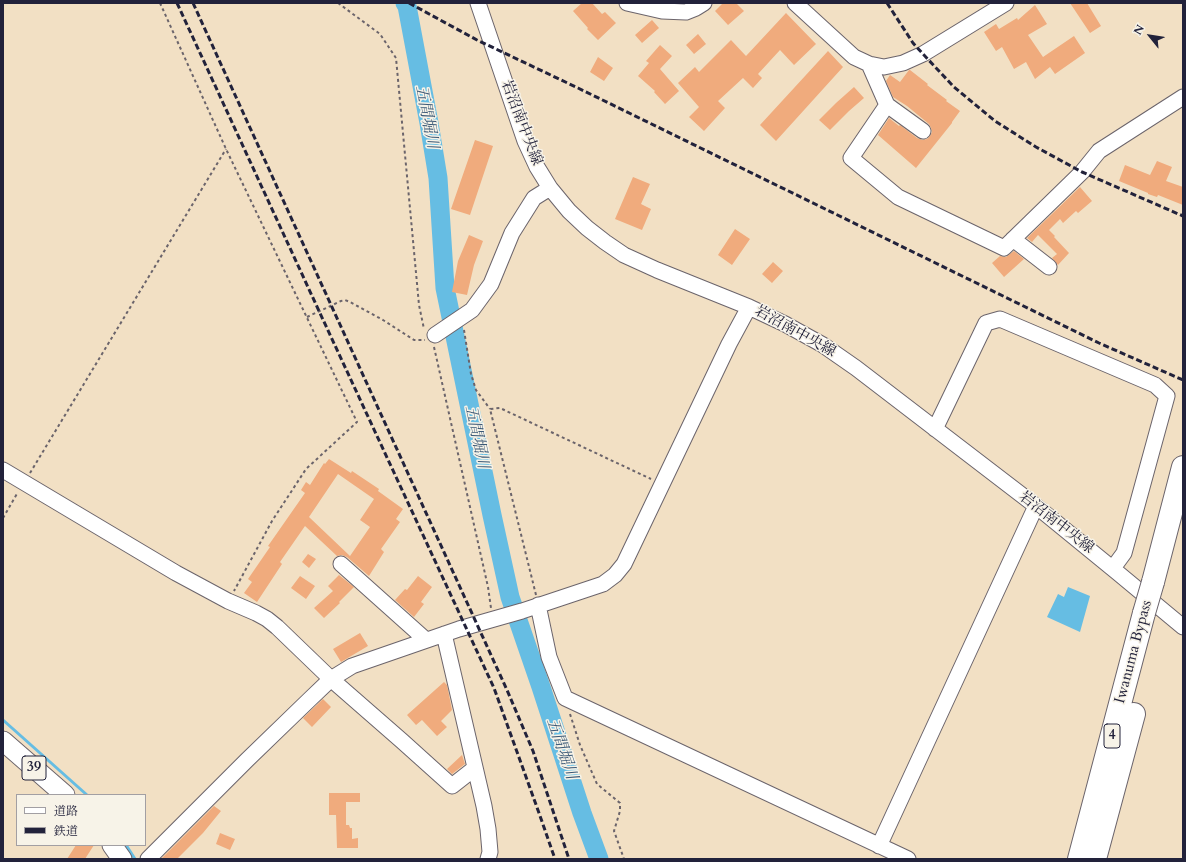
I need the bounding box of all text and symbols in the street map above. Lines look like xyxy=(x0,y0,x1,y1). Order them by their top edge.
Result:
north arrow xyxy=(1130,16,1170,56)
text: N xyxy=(1130,22,1148,38)
street label: 岩沼南中央線 xyxy=(496,78,546,168)
water label: 五間堀川 xyxy=(410,84,442,150)
street label: 岩沼南中央線 xyxy=(751,302,839,362)
water label: 五間堀川 xyxy=(460,404,492,470)
street label: 岩沼南中央線 xyxy=(1015,488,1097,558)
street label: Iwanuma Bypass xyxy=(1112,598,1156,706)
water label: 五間堀川 xyxy=(542,716,580,782)
road number: 4 xyxy=(1104,724,1120,748)
road number: 39 xyxy=(22,756,46,780)
legend xyxy=(16,794,146,846)
text: 道路 xyxy=(54,803,78,819)
text: 鉄道 xyxy=(54,823,78,839)

